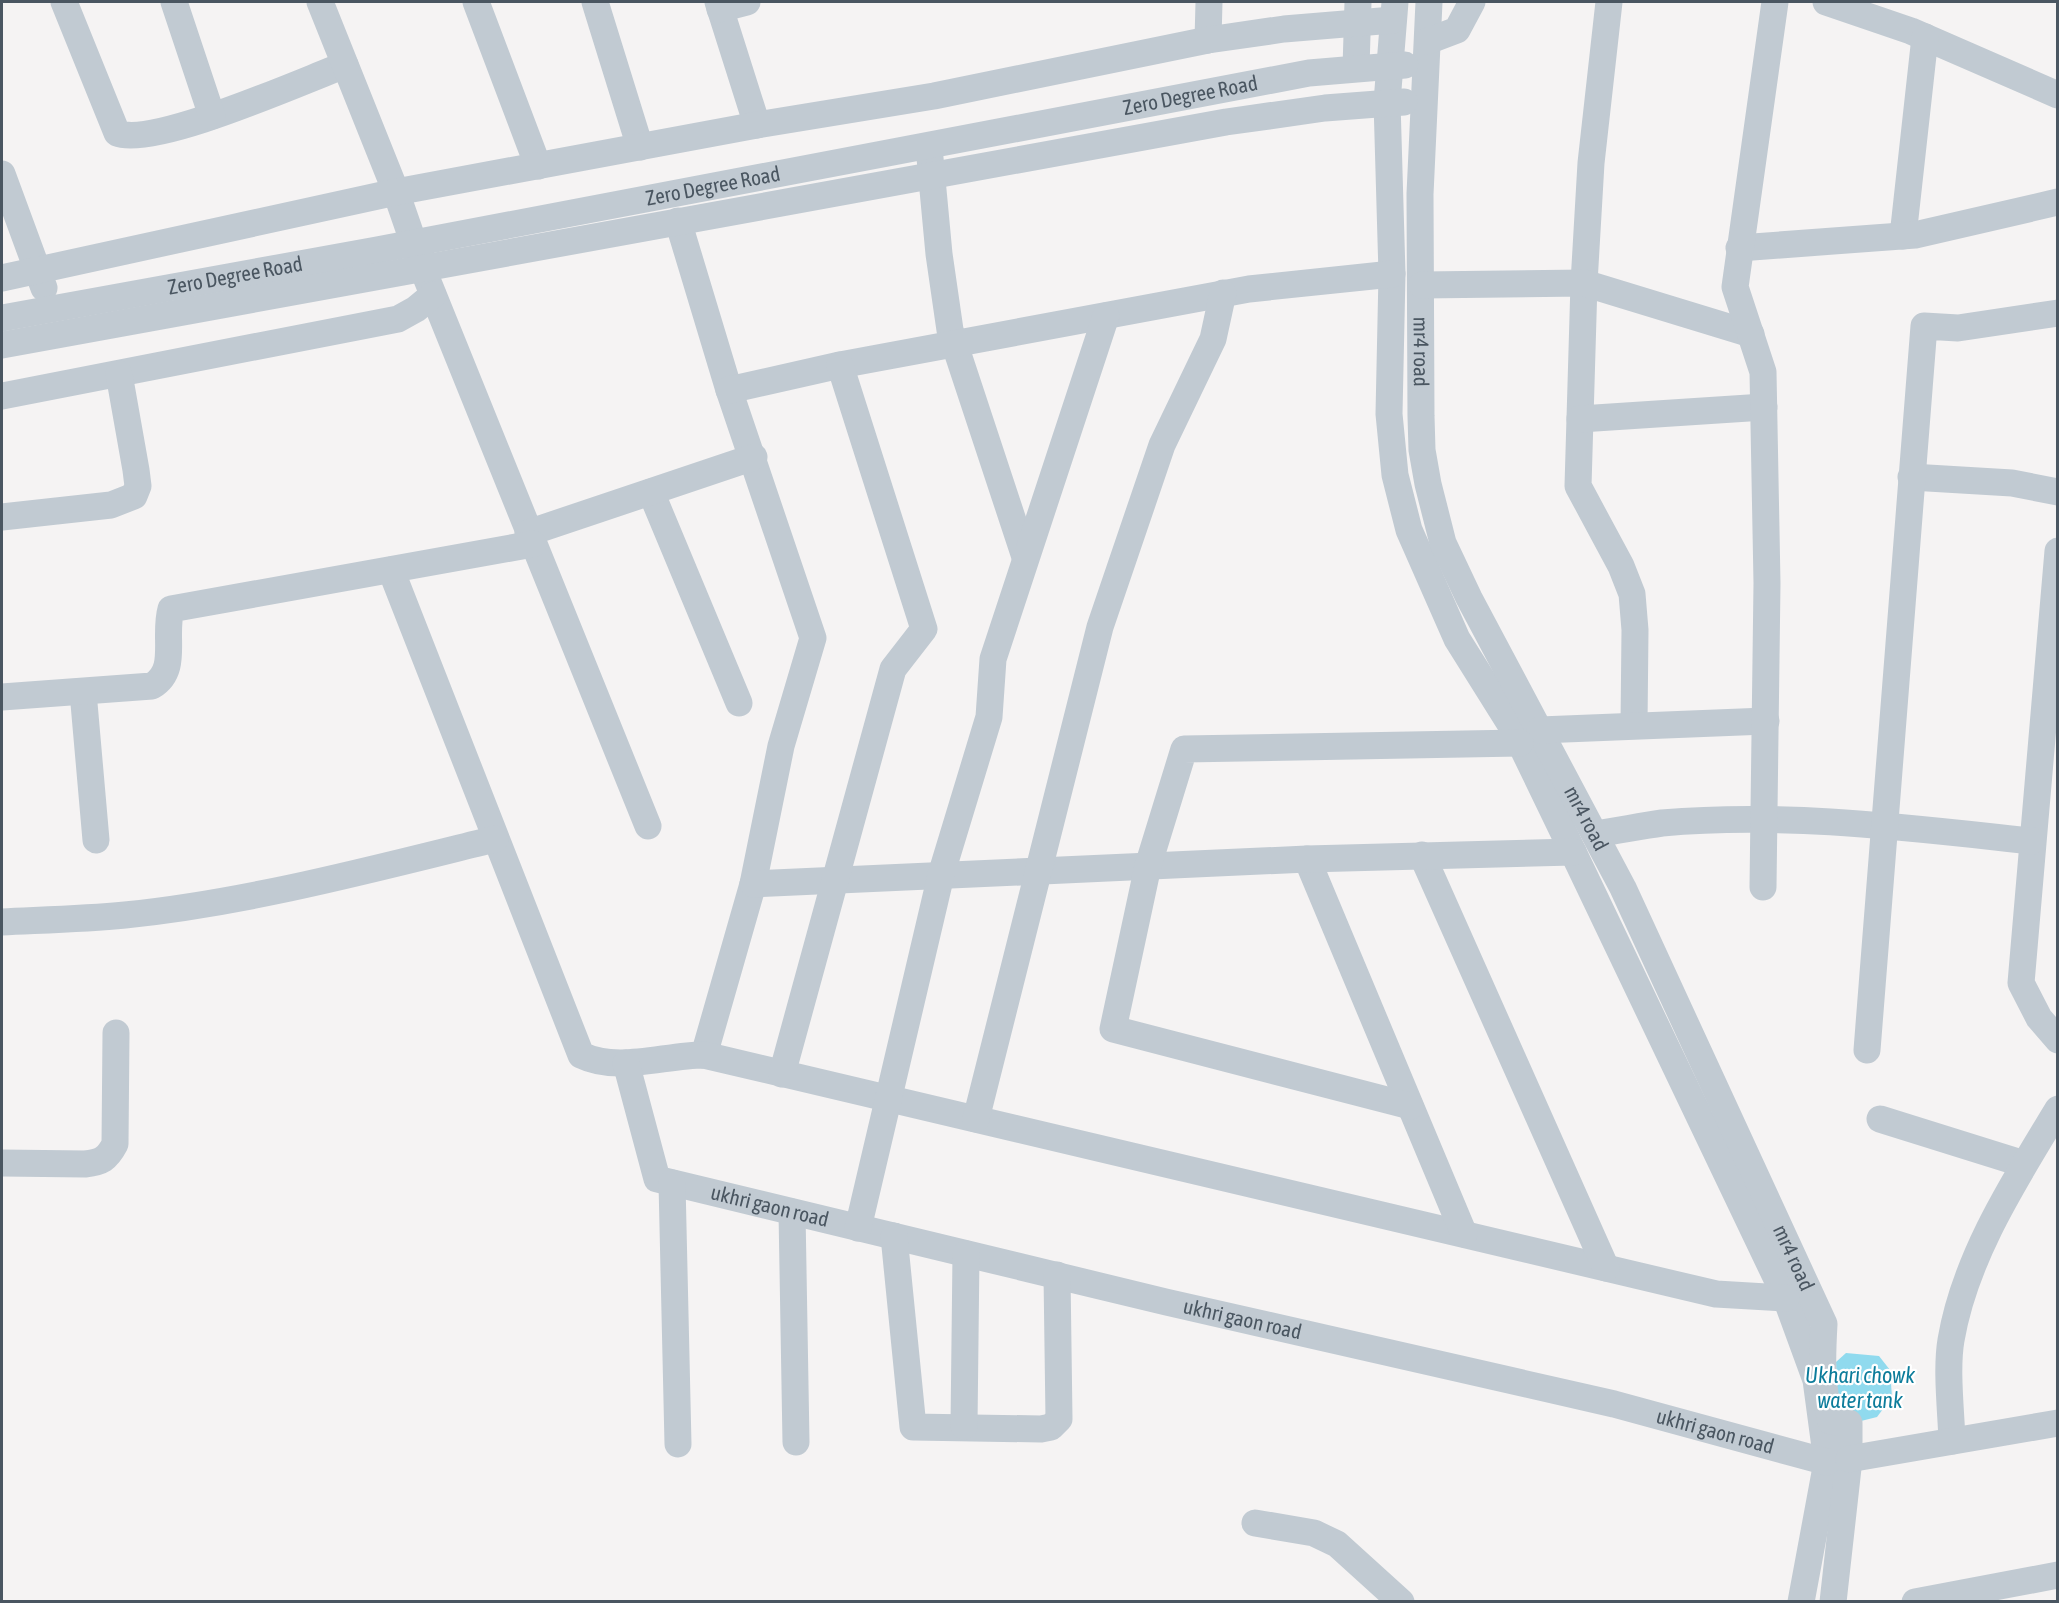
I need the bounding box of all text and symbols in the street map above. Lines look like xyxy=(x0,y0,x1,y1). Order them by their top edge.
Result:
street label: Zero Degree Road xyxy=(1121,70,1259,119)
street label: Zero Degree Road xyxy=(643,161,782,210)
street label: Zero Degree Road xyxy=(166,251,304,299)
street label: mr4 road xyxy=(1410,317,1434,387)
street label: mr4 road xyxy=(1560,781,1614,854)
street label: ukhri gaon road xyxy=(708,1179,831,1231)
street label: mr4 road xyxy=(1769,1221,1820,1294)
street label: ukhri gaon road xyxy=(1181,1293,1304,1343)
water label: Ukhari chowk water tank xyxy=(1805,1362,1915,1413)
street label: ukhri gaon road xyxy=(1654,1403,1777,1458)

